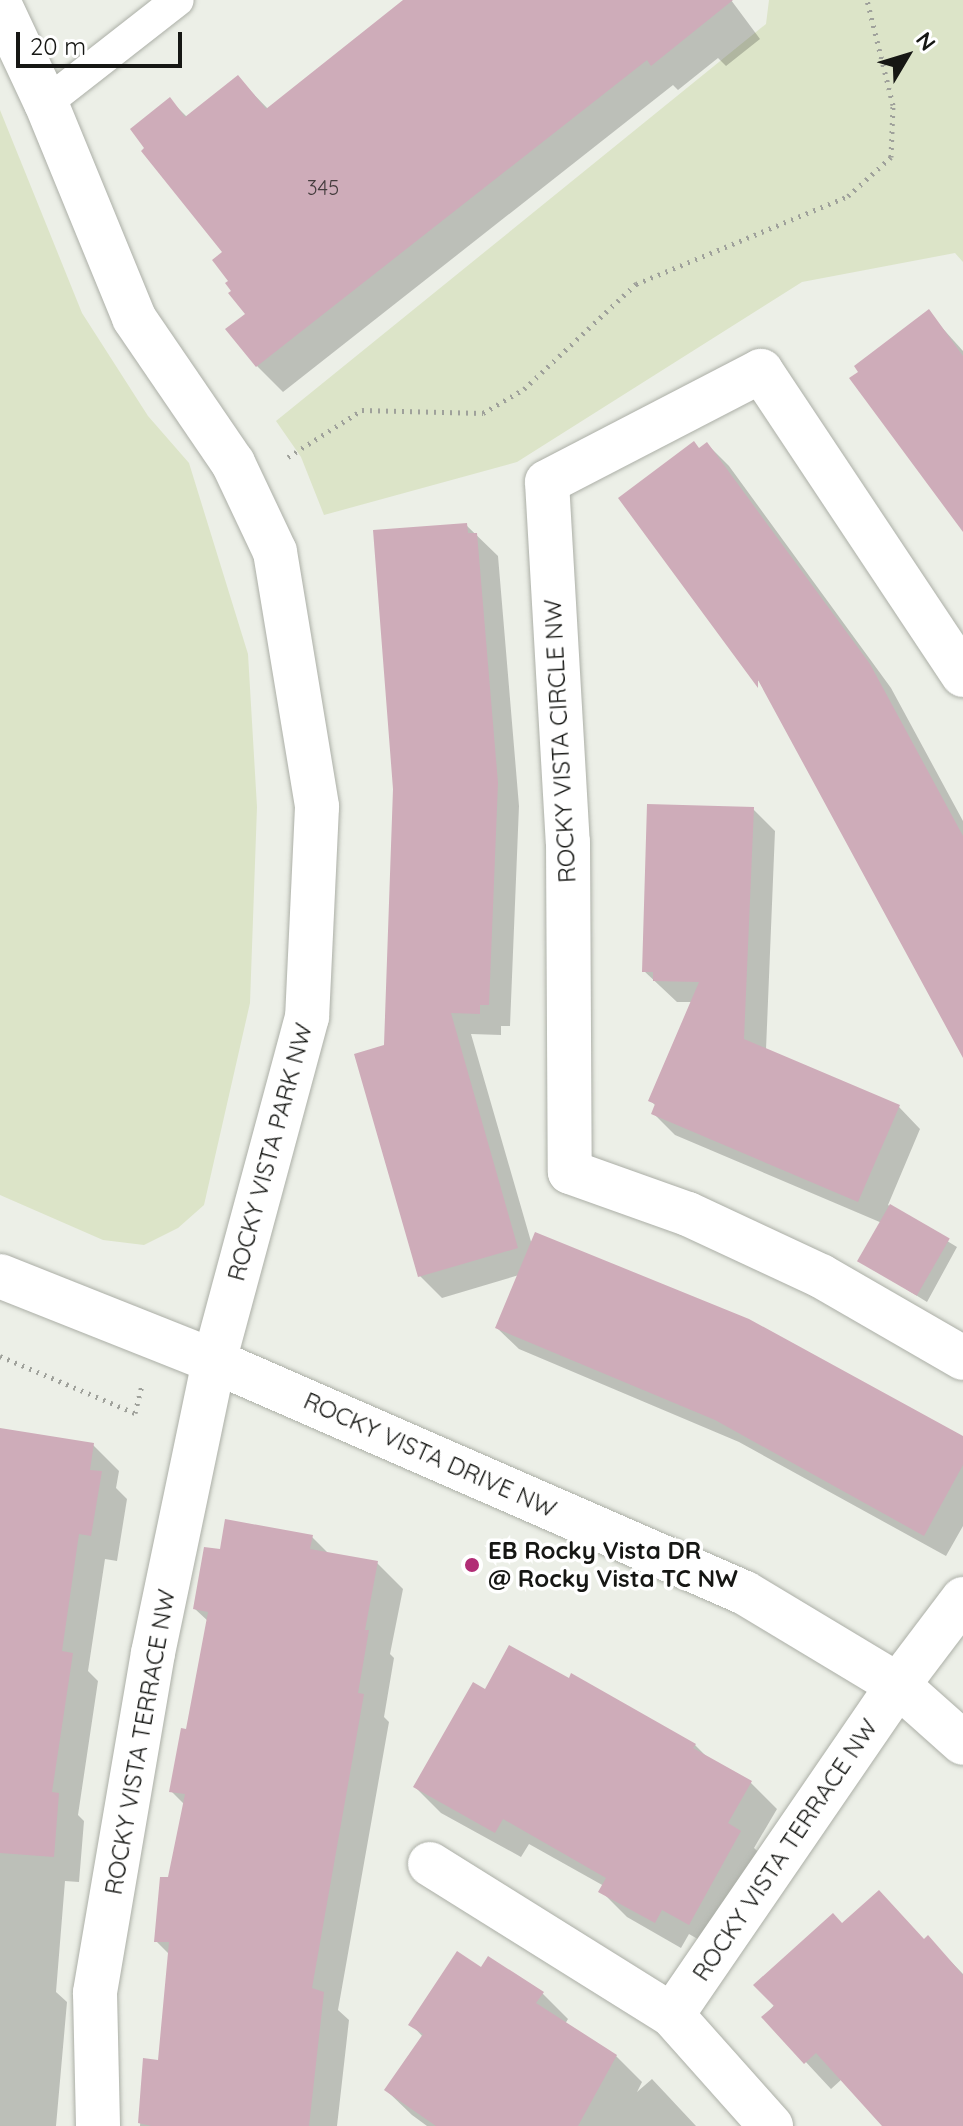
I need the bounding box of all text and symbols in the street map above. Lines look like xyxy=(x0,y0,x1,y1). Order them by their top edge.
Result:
scale bar xyxy=(20,16,186,66)
north arrow xyxy=(867,16,947,96)
text: N xyxy=(910,26,942,56)
text: 20 m xyxy=(30,31,86,61)
house number: 345 xyxy=(307,175,339,199)
street label: ROCKY VISTA CIRCLE NW xyxy=(538,598,582,884)
street label: ROCKY VISTA PARK NW xyxy=(222,1020,318,1284)
street label: ROCKY VISTA DRIVE NW xyxy=(299,1386,561,1524)
place label: EB Rocky Vista DR @ Rocky Vista TC NW xyxy=(488,1537,738,1593)
marker: EB Rocky Vista DR @ Rocky Vista TC NW xyxy=(463,1556,481,1574)
street label: ROCKY VISTA TERRACE NW xyxy=(99,1587,181,1897)
street label: ROCKY VISTA TERRACE NW xyxy=(687,1714,883,1986)

